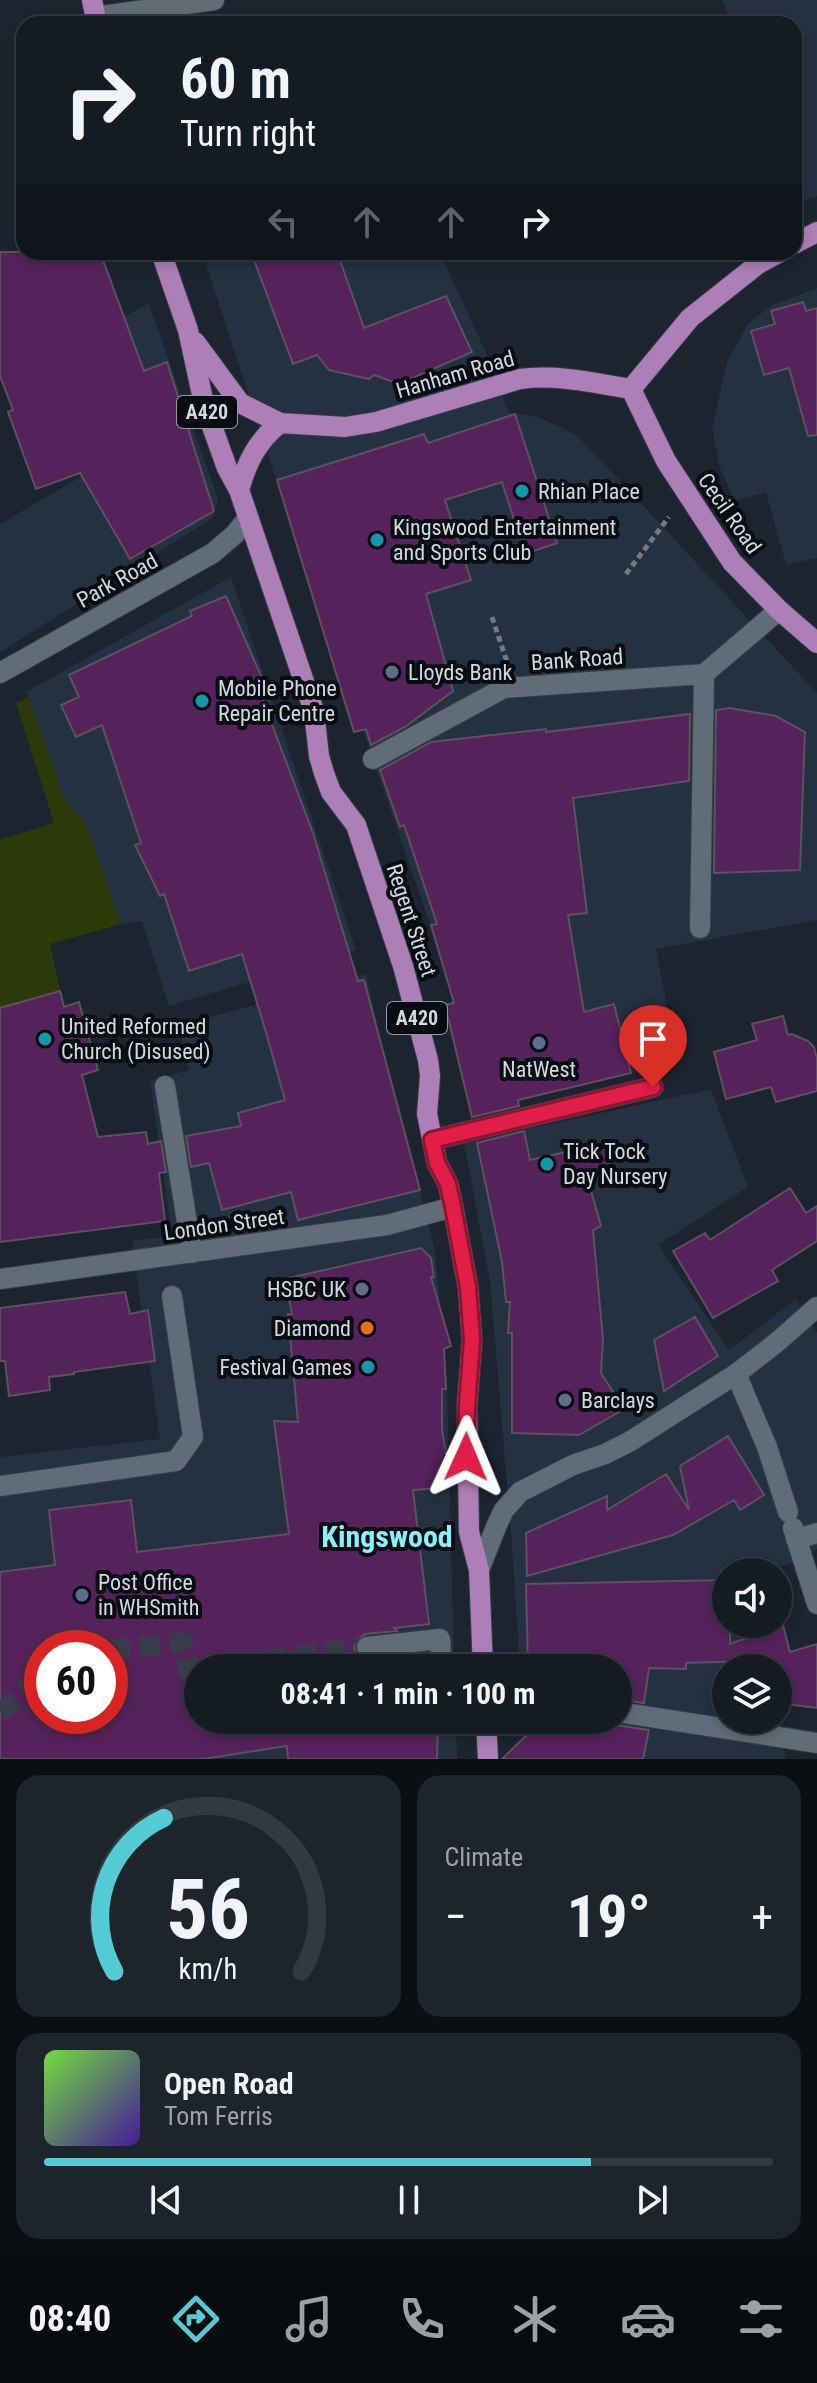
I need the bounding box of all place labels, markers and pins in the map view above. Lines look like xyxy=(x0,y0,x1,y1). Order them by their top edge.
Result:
place label: Rhian Place xyxy=(538,479,640,504)
marker: Rhian Place xyxy=(513,482,531,500)
place label: Kingswood Entertainment and Sports Club xyxy=(393,515,616,565)
marker: Kingswood Entertainment and Sports Club xyxy=(368,531,386,549)
place label: Lloyds Bank xyxy=(408,660,513,685)
marker: Lloyds Bank xyxy=(383,663,401,681)
place label: Mobile Phone Repair Centre xyxy=(218,676,337,726)
marker: Mobile Phone Repair Centre xyxy=(193,692,211,710)
pin xyxy=(619,1005,687,1087)
place label: United Reformed Church (Disused) xyxy=(61,1014,211,1065)
marker: United Reformed Church (Disused) xyxy=(36,1030,54,1048)
marker: NatWest xyxy=(530,1034,548,1052)
place label: NatWest xyxy=(502,1057,576,1082)
place label: Tick Tock Day Nursery xyxy=(563,1139,668,1189)
marker: Tick Tock Day Nursery xyxy=(538,1155,556,1173)
place label: HSBC UK xyxy=(267,1277,346,1302)
marker: HSBC UK xyxy=(353,1280,371,1298)
place label: Diamond xyxy=(274,1316,351,1341)
marker: Diamond xyxy=(358,1319,376,1337)
place label: Festival Games xyxy=(219,1355,352,1380)
marker: Festival Games xyxy=(359,1358,377,1376)
place label: Barclays xyxy=(581,1388,655,1413)
marker: Barclays xyxy=(556,1391,574,1409)
place label: Post Office in WHSmith xyxy=(98,1570,199,1620)
marker: Post Office in WHSmith xyxy=(73,1586,91,1604)

